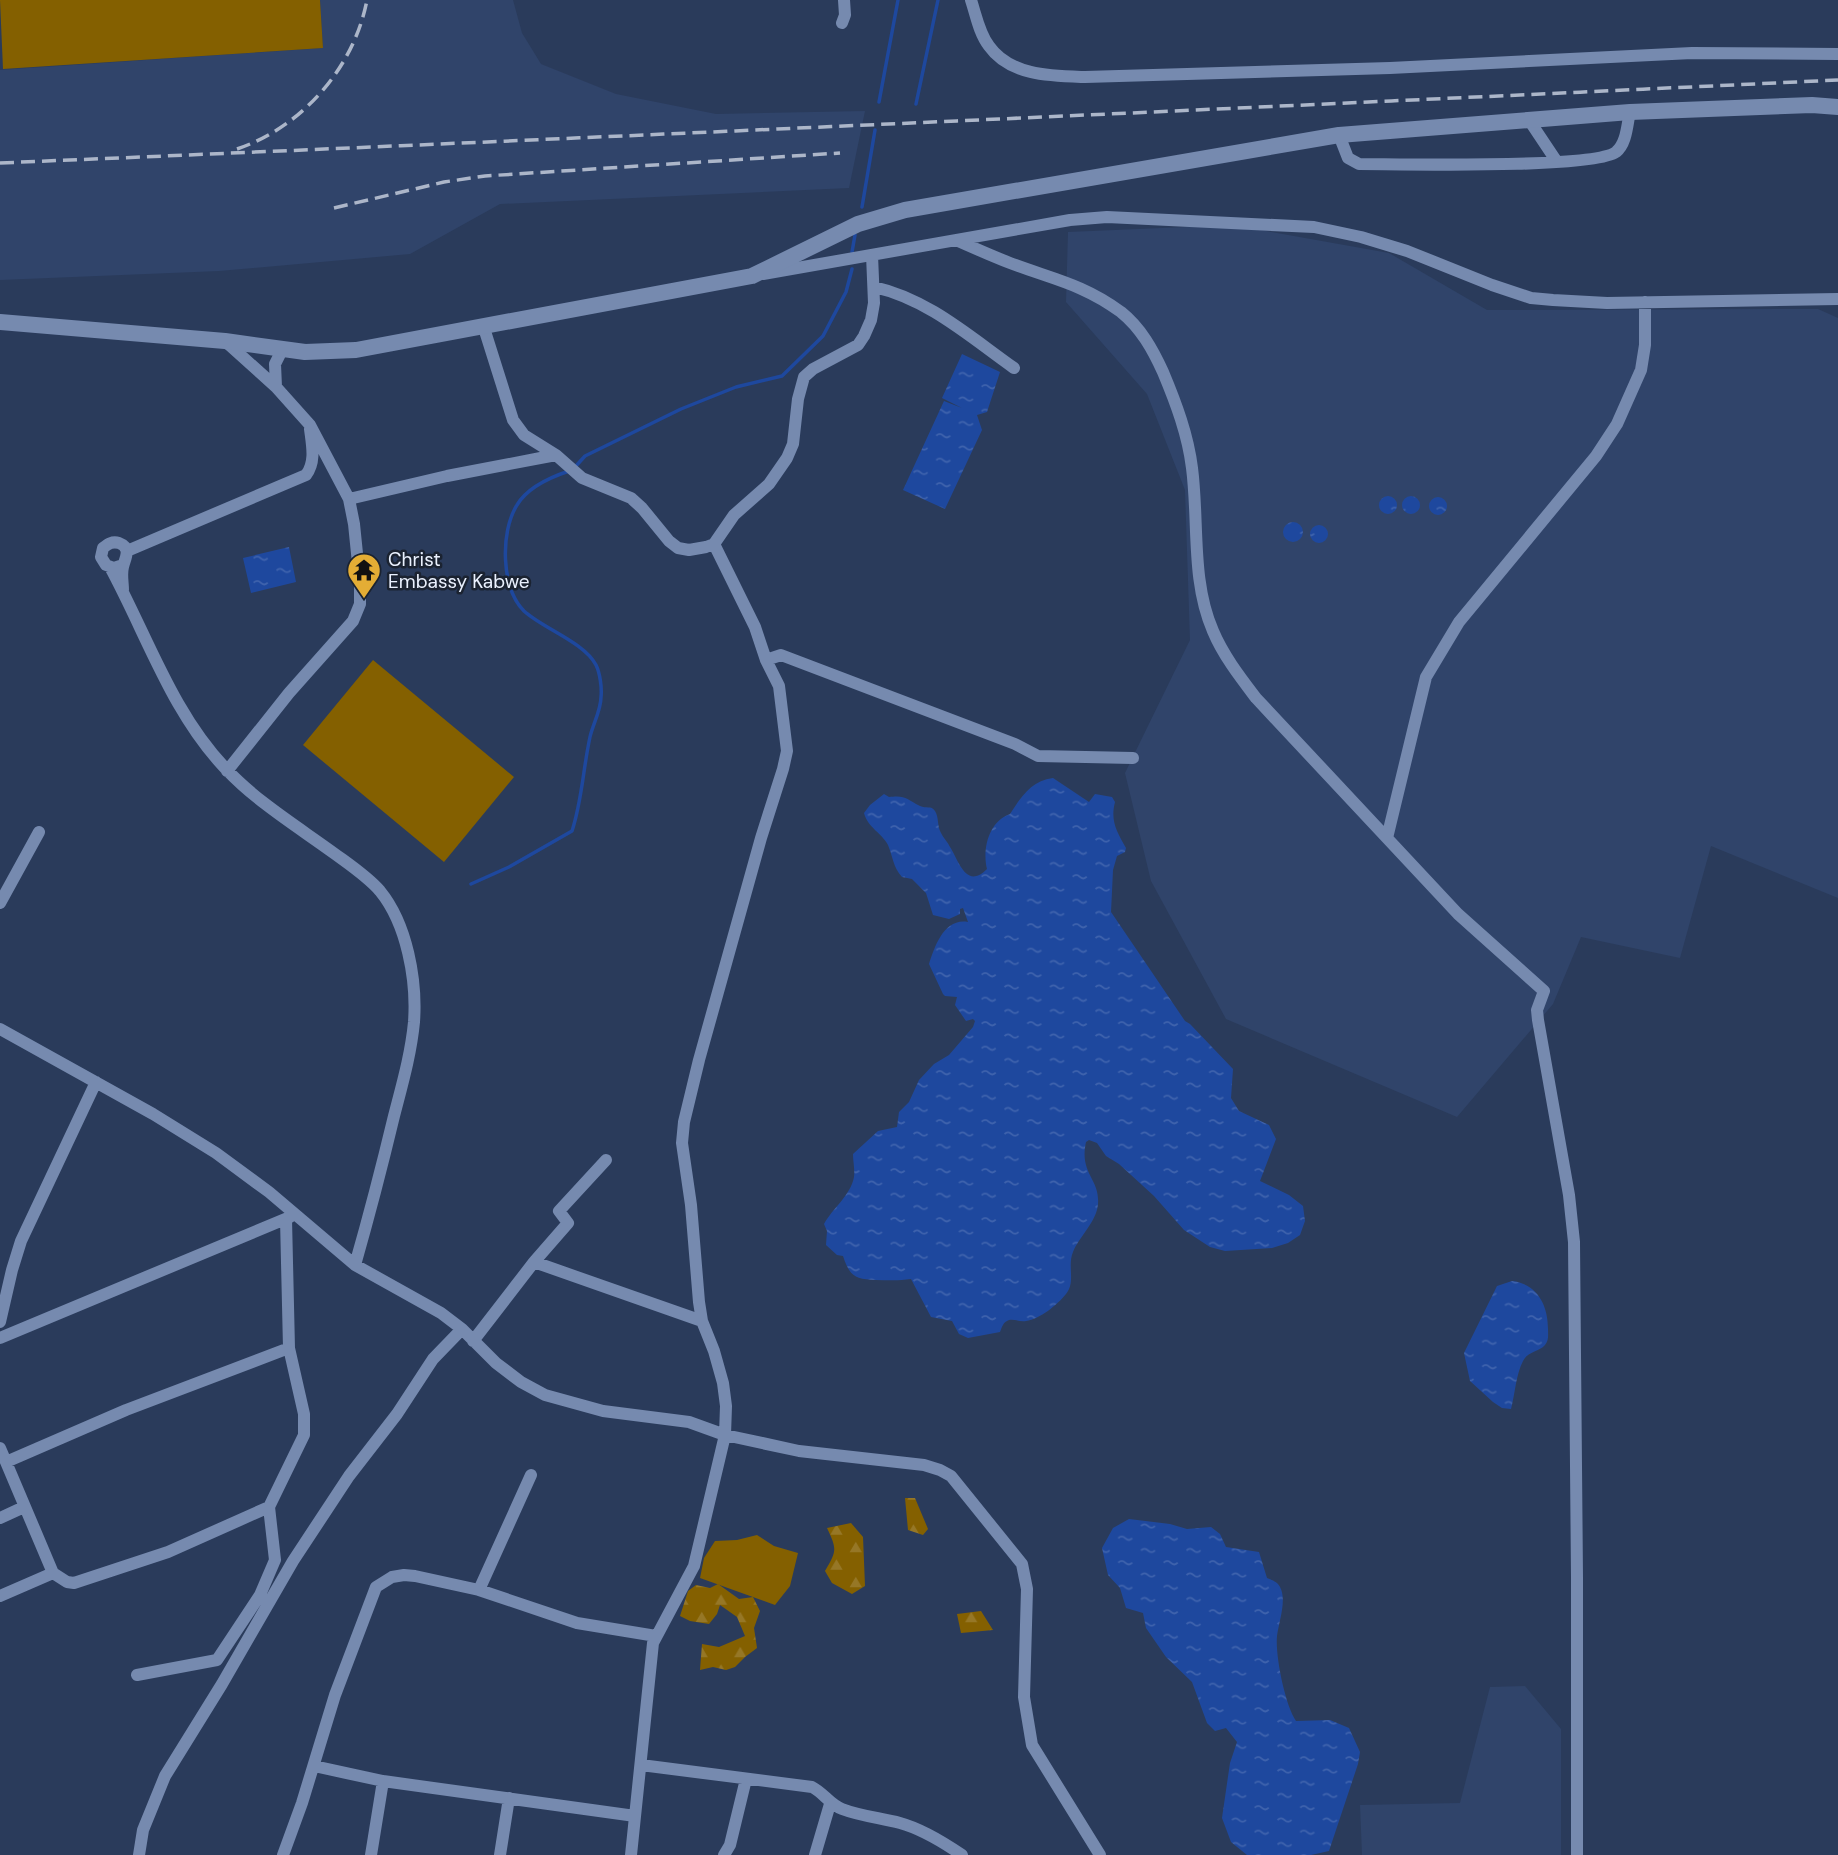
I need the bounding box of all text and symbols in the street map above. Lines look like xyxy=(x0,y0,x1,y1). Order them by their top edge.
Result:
place label: Christ Embassy Kabwe xyxy=(388,547,530,594)
temple icon: Christ Embassy Kabwe xyxy=(345,551,383,600)

